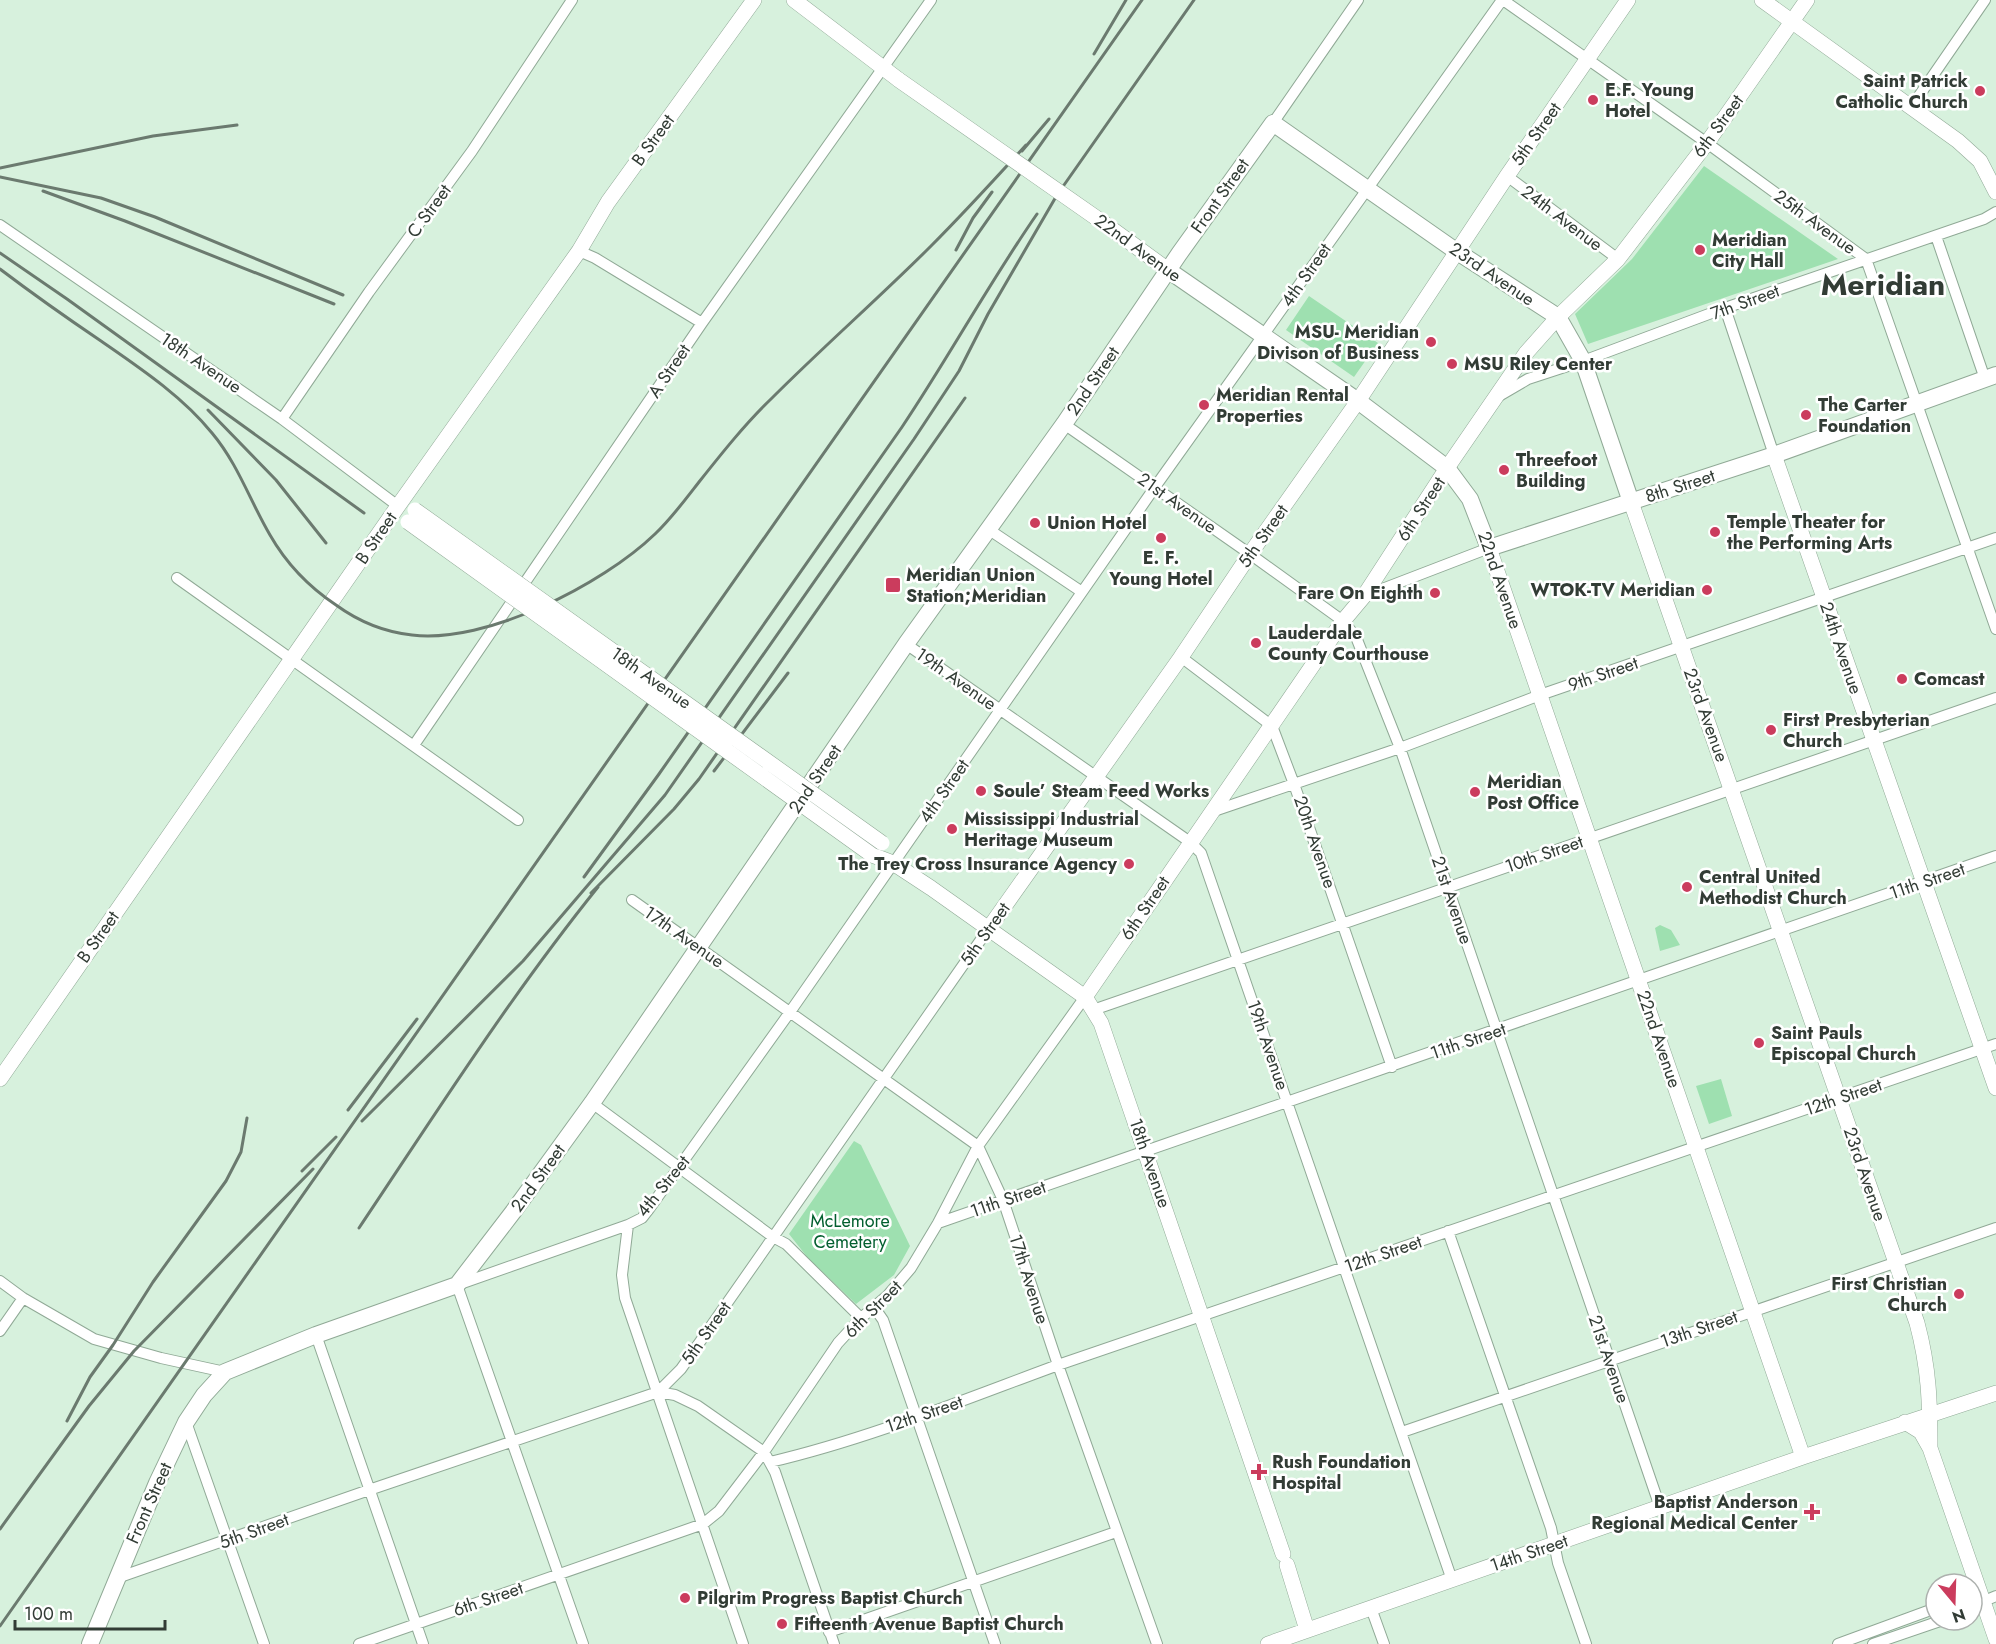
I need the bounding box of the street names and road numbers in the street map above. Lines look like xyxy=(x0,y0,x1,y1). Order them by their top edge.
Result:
street label: 6th Street xyxy=(1686,88,1750,163)
street label: 5th Street xyxy=(1505,96,1568,171)
street label: B Street xyxy=(625,108,681,171)
street label: Front Street xyxy=(1185,153,1256,239)
street label: C Street xyxy=(401,178,458,243)
street label: 24th Avenue xyxy=(1516,179,1608,257)
street label: 25th Avenue xyxy=(1769,183,1861,261)
street label: 22nd Avenue xyxy=(1089,208,1187,288)
street label: 23rd Avenue xyxy=(1444,236,1540,312)
street label: 4th Street xyxy=(1275,237,1338,312)
street label: 7th Street xyxy=(1707,277,1784,326)
street label: 18th Avenue xyxy=(155,326,247,400)
street label: A Street xyxy=(641,338,697,403)
street label: 2nd Street xyxy=(1060,341,1126,421)
street label: 8th Street xyxy=(1642,462,1719,509)
street label: 21st Avenue xyxy=(1132,466,1222,540)
street label: 6th Street xyxy=(1390,471,1452,546)
street label: 5th Street xyxy=(1232,498,1295,573)
street label: B Street xyxy=(349,506,403,569)
street label: 22nd Avenue xyxy=(1471,528,1529,632)
street label: 24th Avenue xyxy=(1813,598,1869,698)
street label: 18th Avenue xyxy=(605,641,697,715)
street label: 19th Avenue xyxy=(910,641,1002,717)
street label: 9th Street xyxy=(1564,650,1642,698)
street label: 23rd Avenue xyxy=(1677,665,1735,765)
street label: 2nd Street xyxy=(782,739,848,819)
street label: 4th Street xyxy=(913,753,976,828)
street label: 20th Avenue xyxy=(1287,792,1343,892)
street label: 10th Street xyxy=(1501,828,1587,879)
street label: 21st Avenue xyxy=(1425,853,1479,947)
street label: 11th Street xyxy=(1886,856,1969,906)
street label: 6th Street xyxy=(1114,870,1176,945)
street label: 5th Street xyxy=(954,896,1017,971)
street label: 17th Avenue xyxy=(639,900,729,974)
street label: B Street xyxy=(71,905,126,968)
street label: 22nd Avenue xyxy=(1630,987,1688,1091)
street label: 19th Avenue xyxy=(1240,996,1296,1094)
street label: 11th Street xyxy=(1427,1016,1510,1066)
street label: 12th Street xyxy=(1801,1071,1886,1122)
street label: 18th Avenue xyxy=(1123,1115,1177,1211)
street label: 23rd Avenue xyxy=(1837,1123,1893,1225)
street label: 2nd Street xyxy=(504,1138,572,1217)
street label: 4th Street xyxy=(630,1149,696,1222)
street label: 11th Street xyxy=(967,1174,1050,1224)
street label: 12th Street xyxy=(1341,1228,1426,1279)
street label: 17th Avenue xyxy=(1002,1231,1056,1327)
street label: 6th Street xyxy=(838,1274,908,1344)
street label: 5th Street xyxy=(675,1295,738,1370)
street label: 13th Street xyxy=(1657,1303,1742,1354)
street label: 21st Avenue xyxy=(1582,1312,1636,1406)
street label: 12th Street xyxy=(882,1388,967,1439)
street label: Front Street xyxy=(120,1458,179,1548)
street label: 5th Street xyxy=(216,1506,293,1556)
street label: 14th Street xyxy=(1487,1527,1572,1578)
street label: 6th Street xyxy=(449,1575,527,1623)

